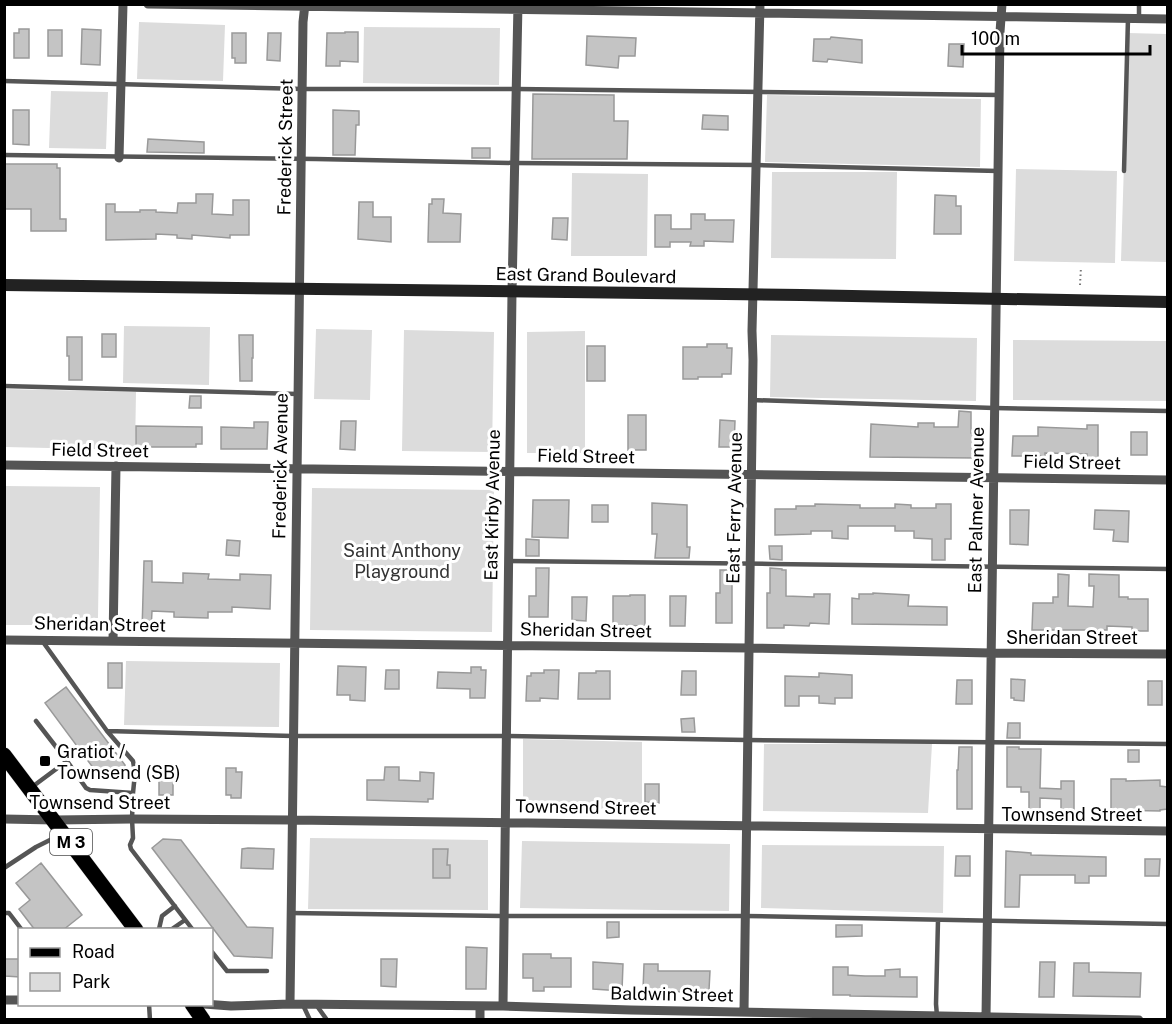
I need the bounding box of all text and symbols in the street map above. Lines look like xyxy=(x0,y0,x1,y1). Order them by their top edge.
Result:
scale bar xyxy=(962,18,1150,56)
text: 100 m xyxy=(971,28,1020,49)
street label: Frederick Street xyxy=(273,78,297,216)
street label: East Grand Boulevard xyxy=(495,263,677,287)
street label: Frederick Avenue xyxy=(268,393,292,539)
street label: East Palmer Avenue xyxy=(964,426,988,594)
street label: East Kirby Avenue xyxy=(480,429,504,581)
street label: East Ferry Avenue xyxy=(722,432,746,584)
street label: Field Street xyxy=(51,439,149,461)
street label: Field Street xyxy=(537,445,635,467)
street label: Field Street xyxy=(1023,451,1121,473)
park label: Saint Anthony Playground xyxy=(343,540,461,582)
street label: Sheridan Street xyxy=(34,612,166,636)
street label: Sheridan Street xyxy=(520,618,652,642)
street label: Sheridan Street xyxy=(1006,627,1138,648)
place label: Gratiot / Townsend (SB) xyxy=(57,741,181,783)
marker: Gratiot / Townsend (SB) xyxy=(38,754,52,768)
street label: Townsend Street xyxy=(29,792,171,813)
street label: Townsend Street xyxy=(515,795,657,819)
street label: Townsend Street xyxy=(1001,804,1143,825)
road number: M 3 xyxy=(50,829,92,855)
legend xyxy=(18,928,213,1006)
text: Road xyxy=(72,941,115,962)
text: Park xyxy=(72,971,110,992)
street label: Baldwin Street xyxy=(610,982,734,1006)

